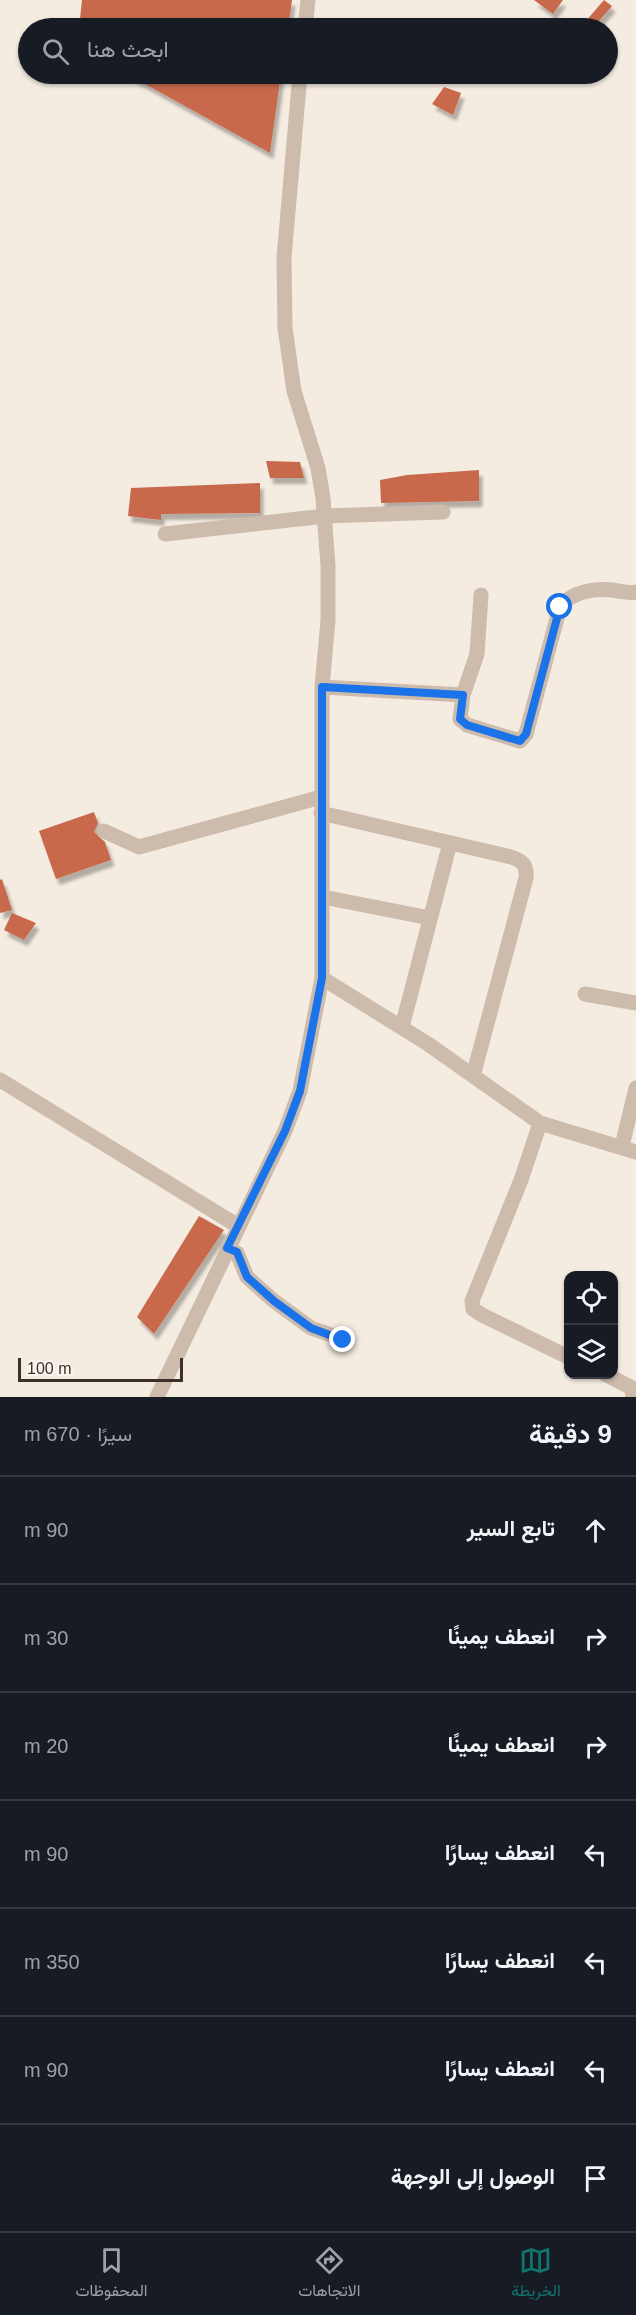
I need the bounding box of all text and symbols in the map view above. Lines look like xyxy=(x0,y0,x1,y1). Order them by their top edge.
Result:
search box xyxy=(18,18,618,84)
icon: search xyxy=(39,35,72,68)
text: ابحث هنا xyxy=(87,37,169,62)
route start xyxy=(546,593,572,619)
map controls xyxy=(564,1271,618,1379)
button: locate xyxy=(564,1271,618,1325)
button: layers xyxy=(564,1325,618,1379)
route end xyxy=(329,1326,355,1352)
scale bar xyxy=(18,1355,183,1382)
text: 100 m xyxy=(27,1360,71,1377)
text: 9 دقيقة xyxy=(529,1419,612,1449)
text: سيرًا · 670 m xyxy=(24,1423,132,1445)
icon: ahead xyxy=(579,1514,612,1547)
text: تابع السير xyxy=(467,1516,555,1541)
text: 90 m xyxy=(24,1519,68,1541)
icon: right xyxy=(579,1622,612,1655)
text: انعطف يمينًا xyxy=(447,1624,555,1649)
text: 30 m xyxy=(24,1627,68,1649)
icon: right xyxy=(579,1730,612,1763)
text: انعطف يمينًا xyxy=(447,1732,555,1757)
text: 20 m xyxy=(24,1735,68,1757)
icon: left xyxy=(579,1838,612,1871)
text: انعطف يسارًا xyxy=(445,1840,555,1865)
text: 90 m xyxy=(24,1843,68,1865)
icon: left xyxy=(579,1946,612,1979)
text: انعطف يسارًا xyxy=(445,1948,555,1973)
text: 350 m xyxy=(24,1951,80,1973)
icon: left xyxy=(579,2054,612,2087)
text: انعطف يسارًا xyxy=(445,2056,555,2081)
text: 90 m xyxy=(24,2059,68,2081)
icon: arrive xyxy=(579,2162,612,2195)
text: الوصول إلى الوجهة xyxy=(391,2164,555,2189)
tab: المحفوظات xyxy=(75,2244,148,2305)
tab: الاتجاهات xyxy=(298,2244,360,2305)
tab: الخريطة xyxy=(511,2244,561,2305)

